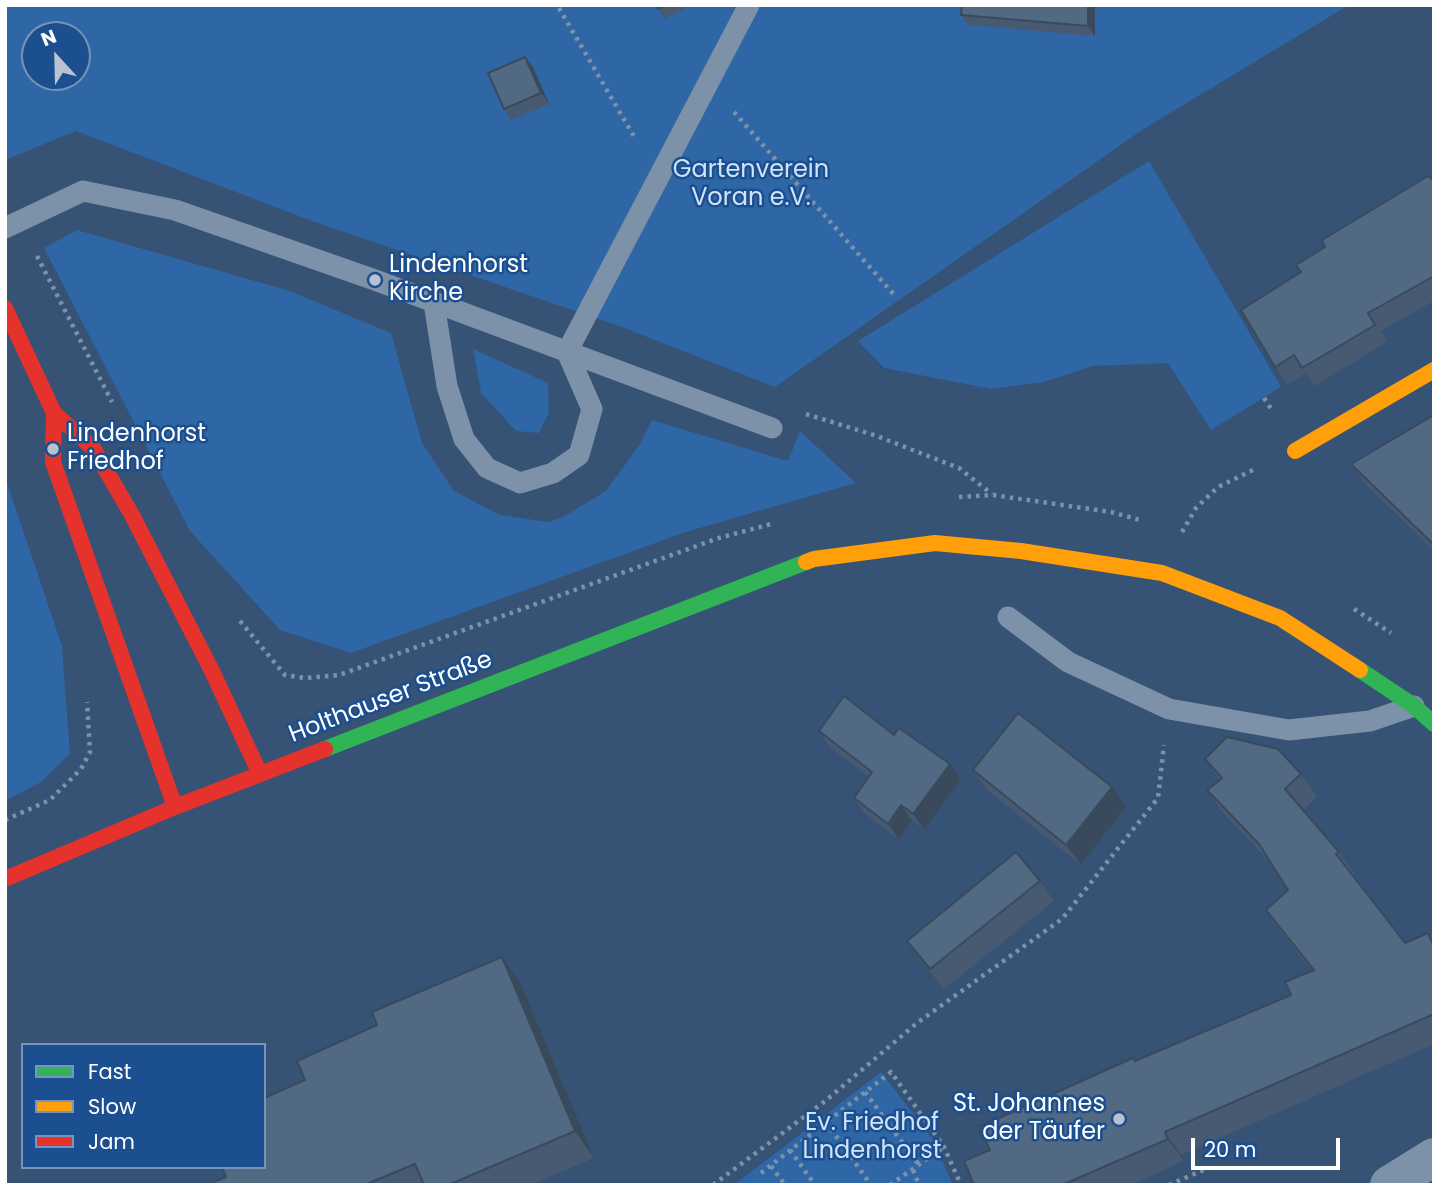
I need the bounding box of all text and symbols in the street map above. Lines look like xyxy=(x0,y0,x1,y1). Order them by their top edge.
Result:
north arrow xyxy=(21,21,91,91)
text: N xyxy=(37,23,60,53)
park label: Gartenverein Voran e.V. xyxy=(673,157,829,213)
place label: Lindenhorst Kirche xyxy=(389,252,528,308)
marker: Lindenhorst Kirche xyxy=(367,272,383,288)
place label: Lindenhorst Friedhof xyxy=(67,421,206,477)
marker: Lindenhorst Friedhof xyxy=(45,441,61,457)
street label: Holthauser Straße xyxy=(285,646,497,750)
legend xyxy=(21,1043,266,1169)
text: Fast xyxy=(88,1057,131,1086)
place label: St. Johannes der Täufer xyxy=(953,1091,1105,1147)
text: Slow xyxy=(88,1092,136,1121)
park label: Ev. Friedhof Lindenhorst xyxy=(802,1110,942,1166)
marker: St. Johannes der Täufer xyxy=(1111,1111,1127,1127)
scale bar xyxy=(1194,1124,1343,1168)
text: Jam xyxy=(88,1127,135,1156)
text: 20 m xyxy=(1204,1135,1257,1164)

